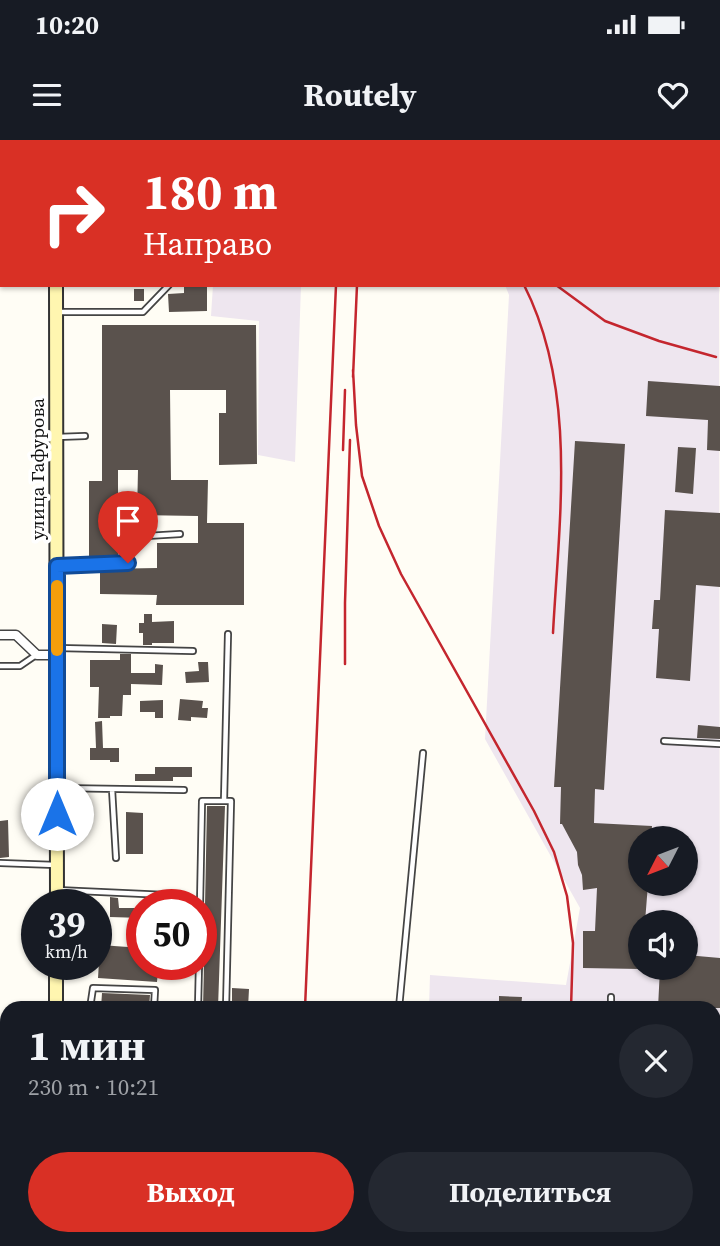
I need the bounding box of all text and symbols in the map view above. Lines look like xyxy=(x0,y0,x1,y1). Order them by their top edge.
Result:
text: 10:20 xyxy=(35,7,99,43)
text: Routely xyxy=(303,73,417,117)
icon: menu xyxy=(28,76,66,114)
icon: heart xyxy=(654,76,692,114)
text: 180 m xyxy=(143,158,278,225)
icon: right xyxy=(28,168,119,259)
text: Направо xyxy=(143,222,272,266)
street label: улица Гафурова xyxy=(24,398,50,540)
pin xyxy=(98,491,158,563)
icon: arrive xyxy=(109,502,147,540)
position arrow xyxy=(20,777,94,851)
north arrow xyxy=(628,826,698,896)
map controls xyxy=(628,826,698,980)
speed limit sign: 50 xyxy=(126,889,217,980)
text: 39 xyxy=(48,901,85,949)
button: sound xyxy=(628,910,698,980)
text: km/h xyxy=(45,939,88,964)
text: 1 мин xyxy=(28,1016,145,1074)
button: close xyxy=(619,1024,693,1098)
text: 230 m · 10:21 xyxy=(28,1071,159,1103)
button: Выход xyxy=(28,1152,354,1232)
button: Поделиться xyxy=(368,1152,693,1232)

